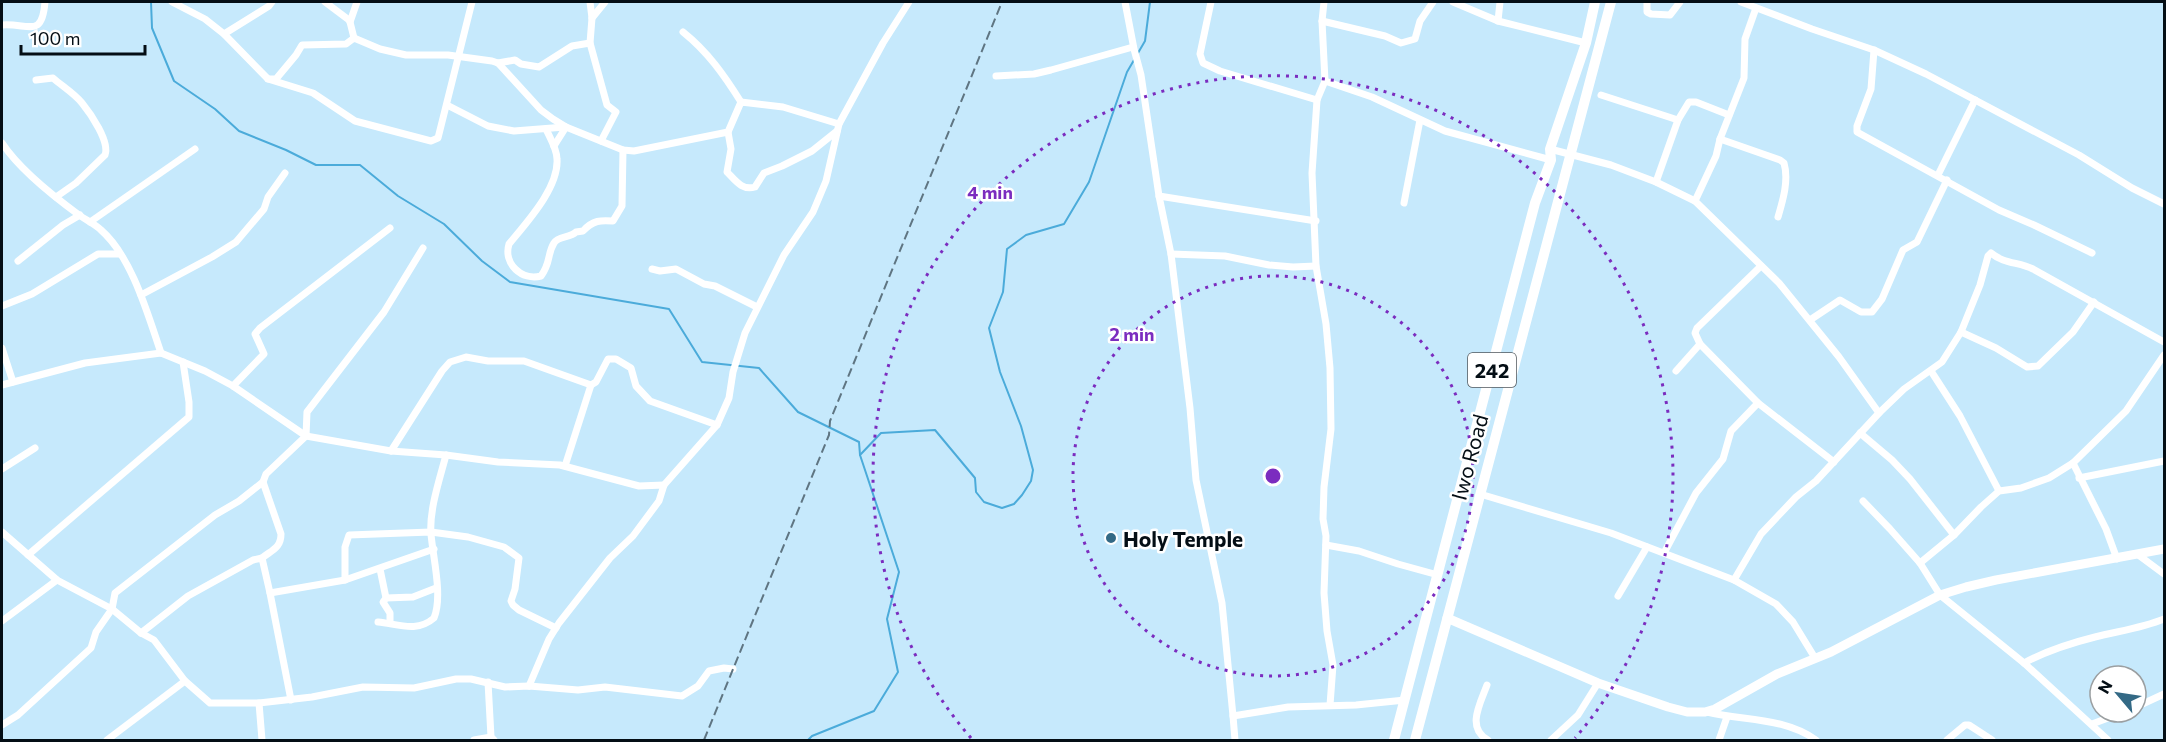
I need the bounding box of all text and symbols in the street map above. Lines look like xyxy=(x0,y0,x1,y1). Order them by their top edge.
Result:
scale bar xyxy=(21,18,146,56)
text: 100 m xyxy=(30,27,80,49)
text: 4 min xyxy=(967,181,1013,203)
text: 2 min xyxy=(1110,323,1154,345)
road number: 242 xyxy=(1468,353,1516,387)
street label: Iwo Road xyxy=(1446,411,1492,503)
centre of rings xyxy=(1263,466,1283,486)
place label: Holy Temple xyxy=(1123,526,1243,551)
marker: Holy Temple xyxy=(1104,531,1118,545)
north arrow xyxy=(2088,664,2148,724)
text: N xyxy=(2093,677,2116,696)

